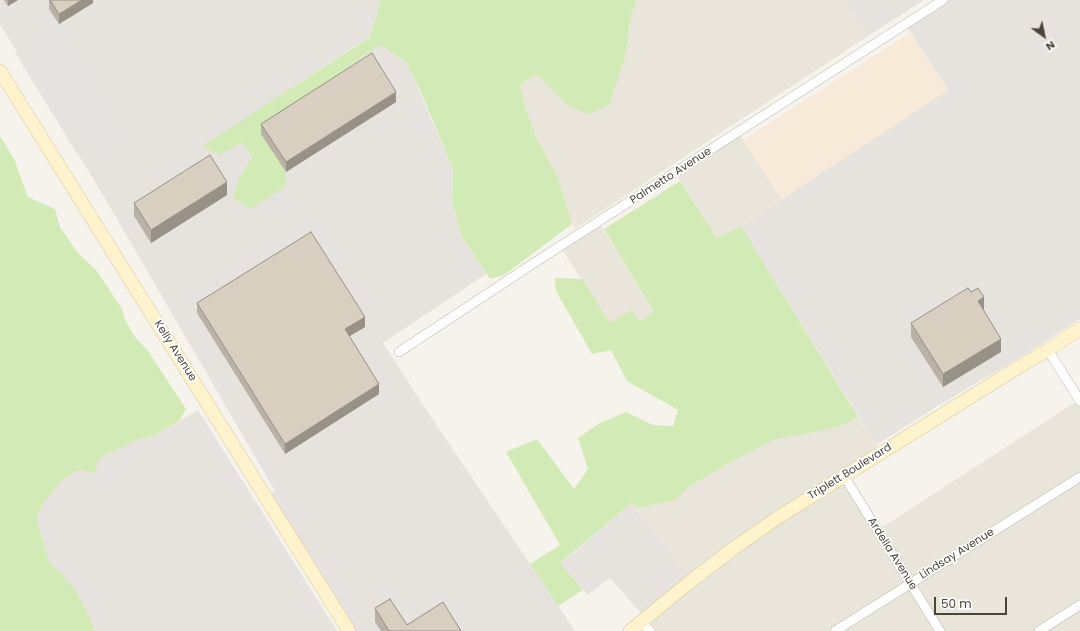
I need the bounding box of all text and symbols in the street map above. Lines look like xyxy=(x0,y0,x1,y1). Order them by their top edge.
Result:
north arrow xyxy=(1024,16,1064,56)
text: N xyxy=(1043,37,1058,55)
street label: Palmetto Avenue xyxy=(628,145,714,207)
street label: Kelly Avenue xyxy=(151,318,199,384)
street label: Triplett Boulevard xyxy=(806,441,894,503)
street label: Ardella Avenue xyxy=(864,515,920,593)
street label: Lindsay Avenue xyxy=(917,526,997,582)
scale bar xyxy=(936,589,1009,615)
text: 50 m xyxy=(941,595,972,612)

